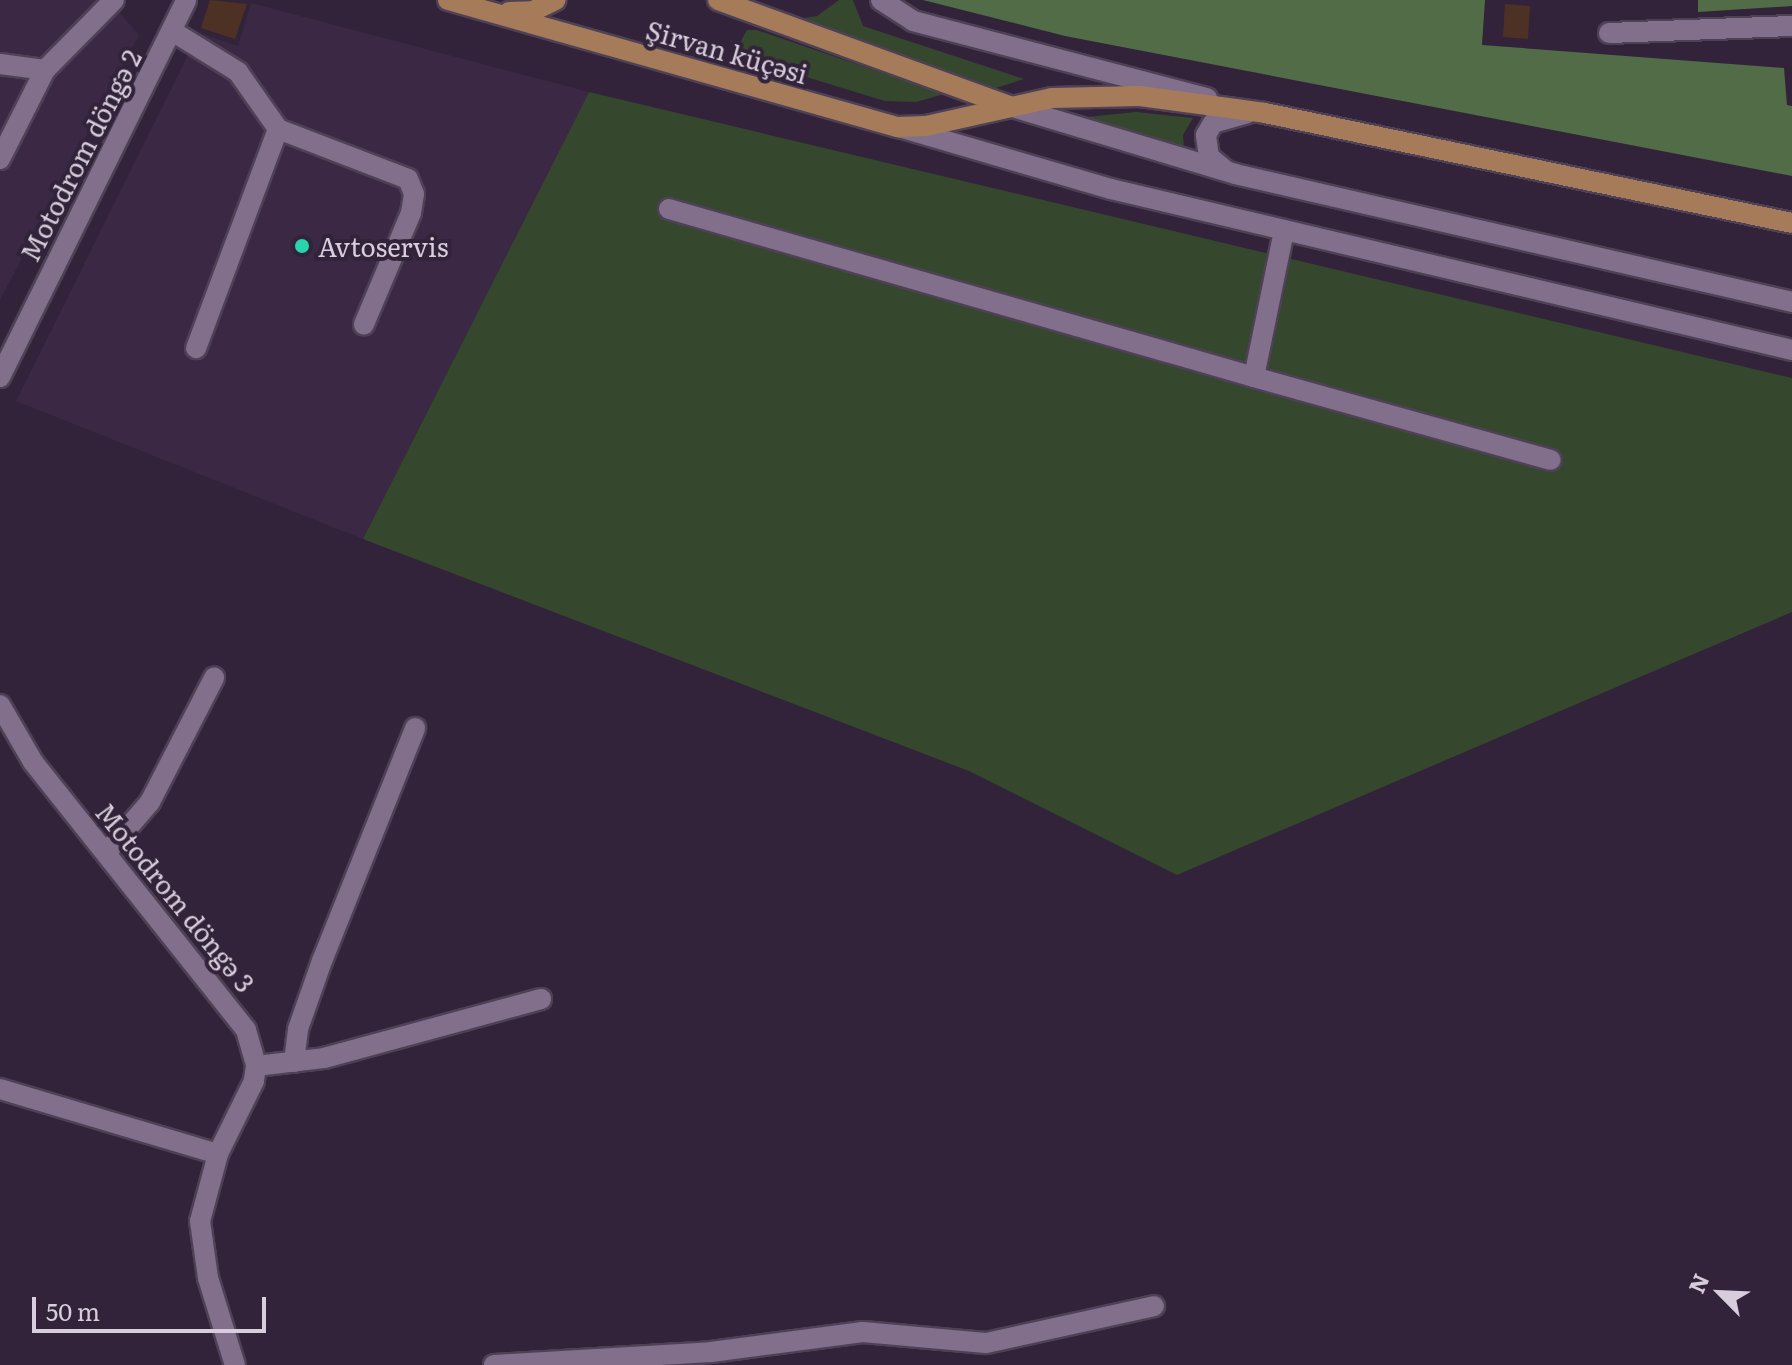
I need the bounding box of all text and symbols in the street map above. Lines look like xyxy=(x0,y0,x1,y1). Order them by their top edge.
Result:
street label: Şirvan küçəsi xyxy=(643,13,811,89)
street label: Motodrom döngə 2 xyxy=(13,44,147,266)
place label: Avtoservis xyxy=(318,230,448,262)
marker: Avtoservis xyxy=(293,237,311,255)
street label: Motodrom döngə 3 xyxy=(90,796,262,998)
north arrow xyxy=(1680,1253,1760,1333)
text: N xyxy=(1679,1268,1716,1298)
scale bar xyxy=(36,1281,270,1331)
text: 50 m xyxy=(46,1293,100,1328)

